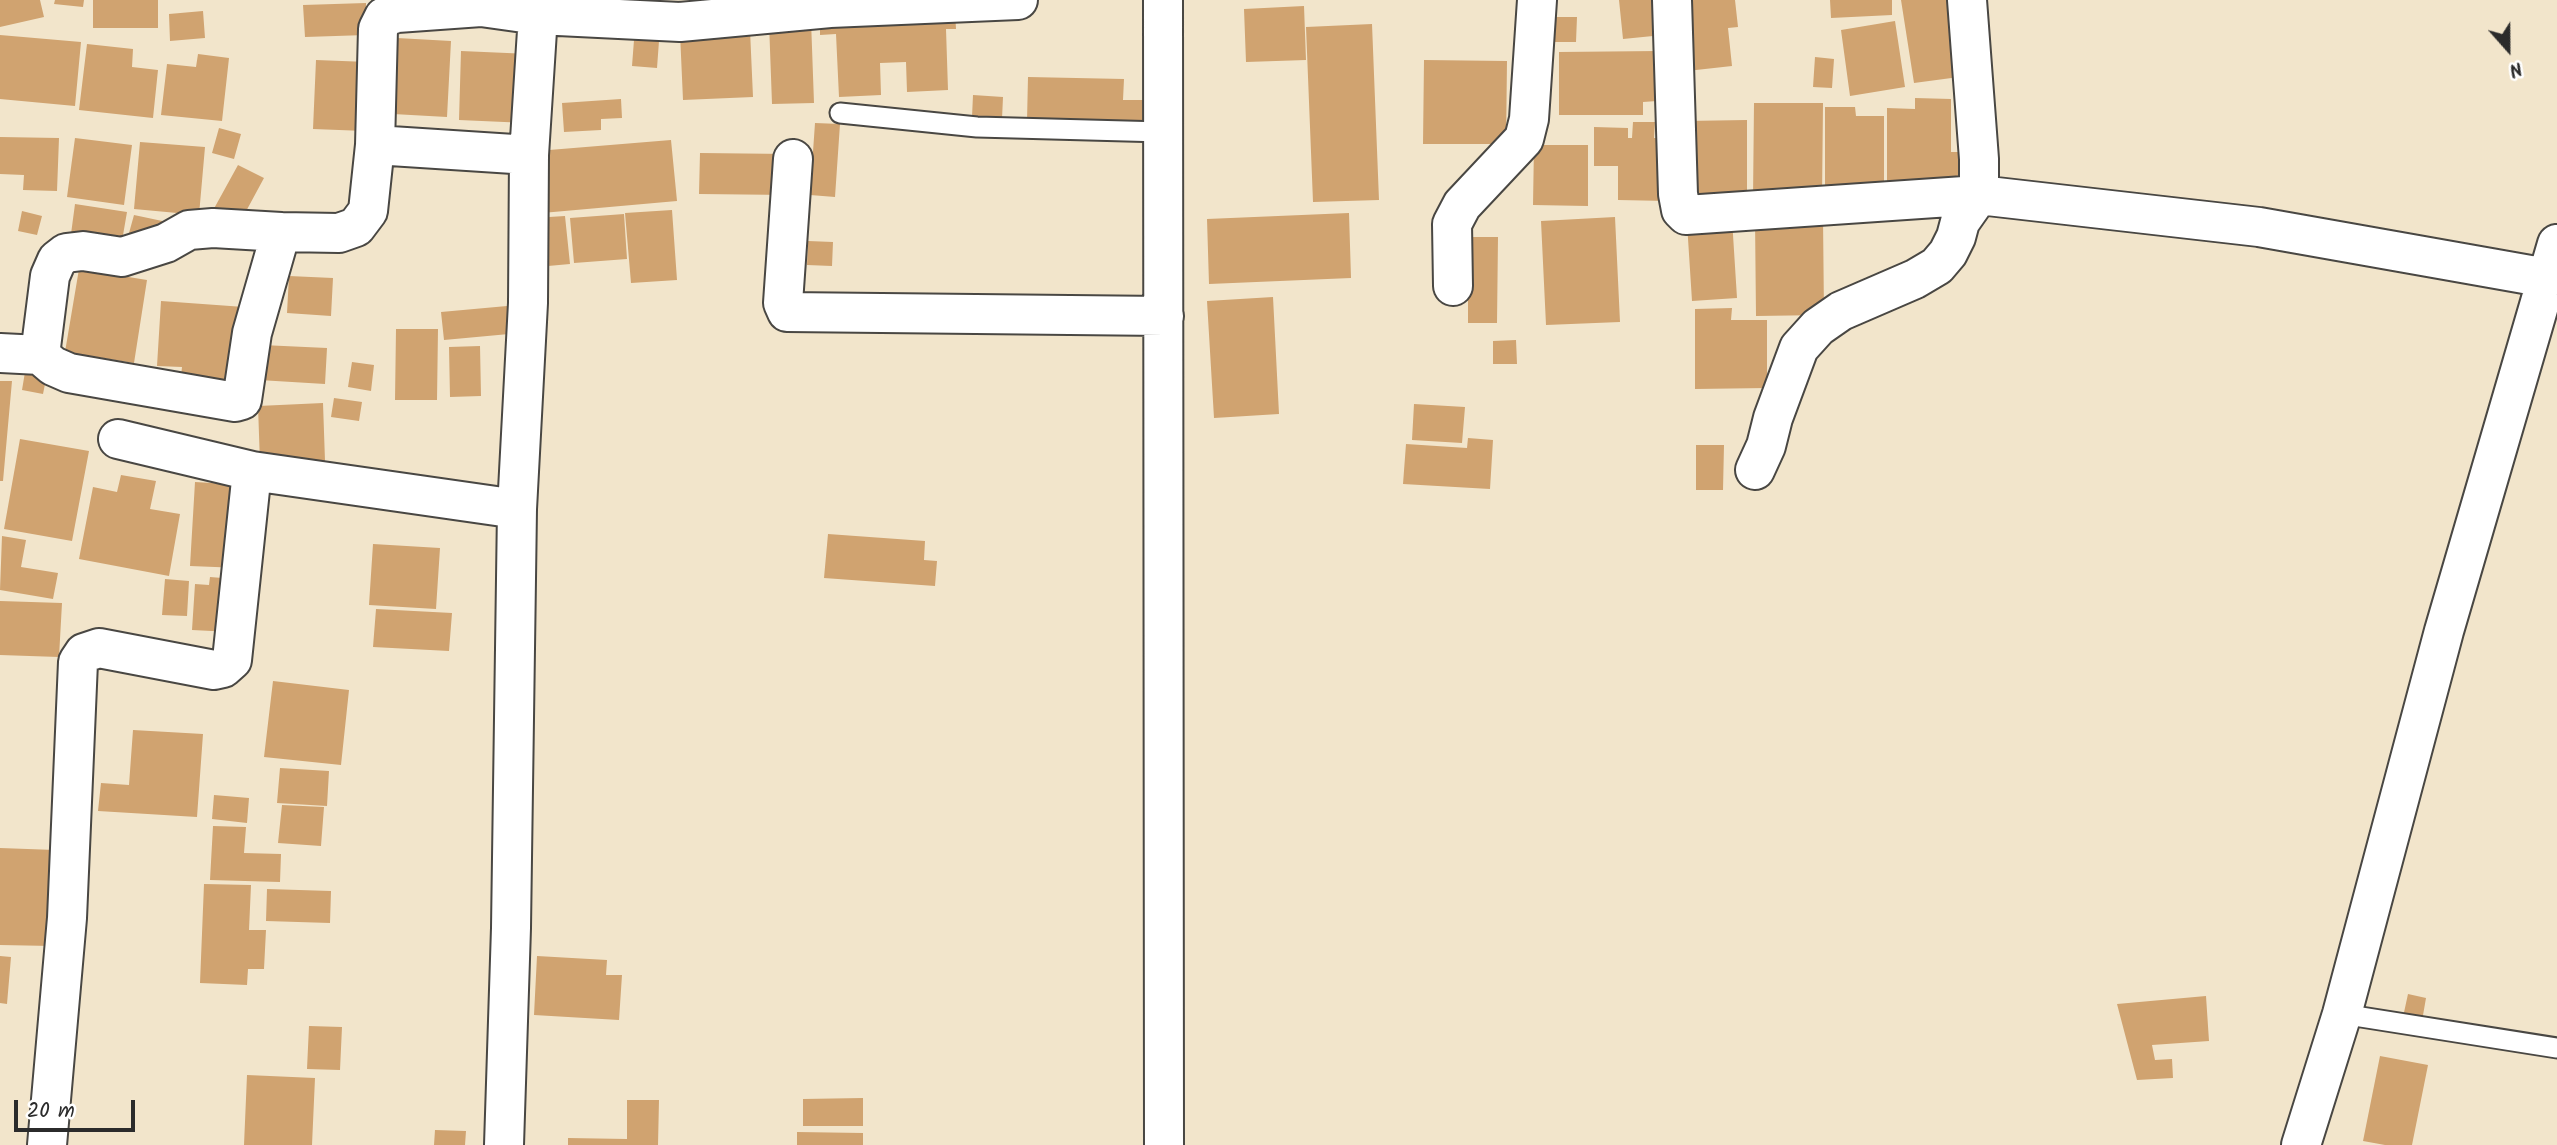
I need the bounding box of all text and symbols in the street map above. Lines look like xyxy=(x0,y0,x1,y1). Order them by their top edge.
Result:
north arrow xyxy=(2473,14,2543,84)
text: N xyxy=(2505,52,2527,85)
scale bar xyxy=(18,1086,138,1130)
text: 20 m xyxy=(27,1095,75,1128)

